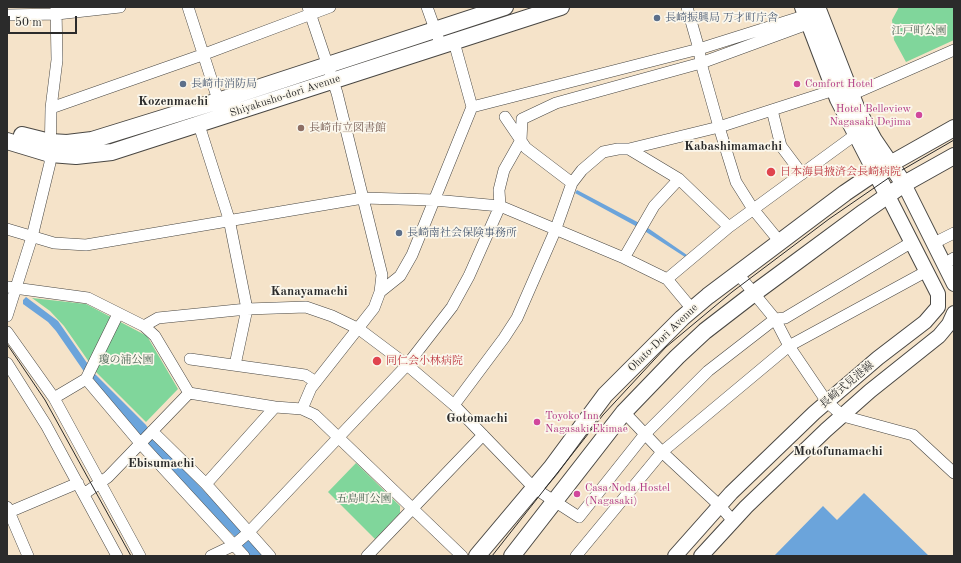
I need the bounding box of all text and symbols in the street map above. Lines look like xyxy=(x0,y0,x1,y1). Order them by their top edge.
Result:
scale bar xyxy=(10,8,79,34)
place label: 長崎振興局 万才町庁舎 xyxy=(665,11,778,25)
marker: 長崎振興局 万才町庁舎 xyxy=(652,13,662,23)
text: 50 m xyxy=(15,17,42,29)
park label: 江戸町公園 xyxy=(892,24,946,38)
street label: Shiyakusho-dori Avenue xyxy=(228,72,342,120)
place label: 長崎市消防局 xyxy=(191,77,257,91)
place label: Comfort Hotel xyxy=(805,77,873,91)
marker: 長崎市消防局 xyxy=(178,79,188,89)
marker: Comfort Hotel xyxy=(792,79,802,89)
district label: Kozenmachi xyxy=(138,94,208,110)
place label: Hotel Belleview Nagasaki Dejima xyxy=(829,102,911,128)
marker: Hotel Belleview Nagasaki Dejima xyxy=(914,110,924,120)
place label: 長崎市立図書館 xyxy=(309,121,386,135)
marker: 長崎市立図書館 xyxy=(296,123,306,133)
district label: Kabashimamachi xyxy=(684,139,782,155)
place label: 日本海員掖済会長崎病院 xyxy=(780,165,901,179)
marker: 日本海員掖済会長崎病院 xyxy=(765,166,777,178)
place label: 長崎南社会保険事務所 xyxy=(407,226,517,240)
marker: 長崎南社会保険事務所 xyxy=(394,228,404,238)
district label: Kanayamachi xyxy=(270,284,348,300)
street label: Ohato-Dori Avenue xyxy=(625,301,701,375)
park label: 瓊の浦公園 xyxy=(99,353,153,367)
place label: 同仁会小林病院 xyxy=(386,354,463,368)
marker: 同仁会小林病院 xyxy=(371,355,383,367)
street label: 長崎式見港線 xyxy=(817,359,877,411)
place label: Toyoko Inn Nagasaki Ekimae xyxy=(545,409,628,435)
district label: Gotomachi xyxy=(446,411,508,427)
marker: Toyoko Inn Nagasaki Ekimae xyxy=(532,417,542,427)
district label: Motofunamachi xyxy=(793,444,883,460)
district label: Ebisumachi xyxy=(128,456,194,472)
place label: Casa Noda Hostel (Nagasaki) xyxy=(585,481,670,507)
marker: Casa Noda Hostel (Nagasaki) xyxy=(572,489,582,499)
park label: 五島町公園 xyxy=(337,492,391,506)

